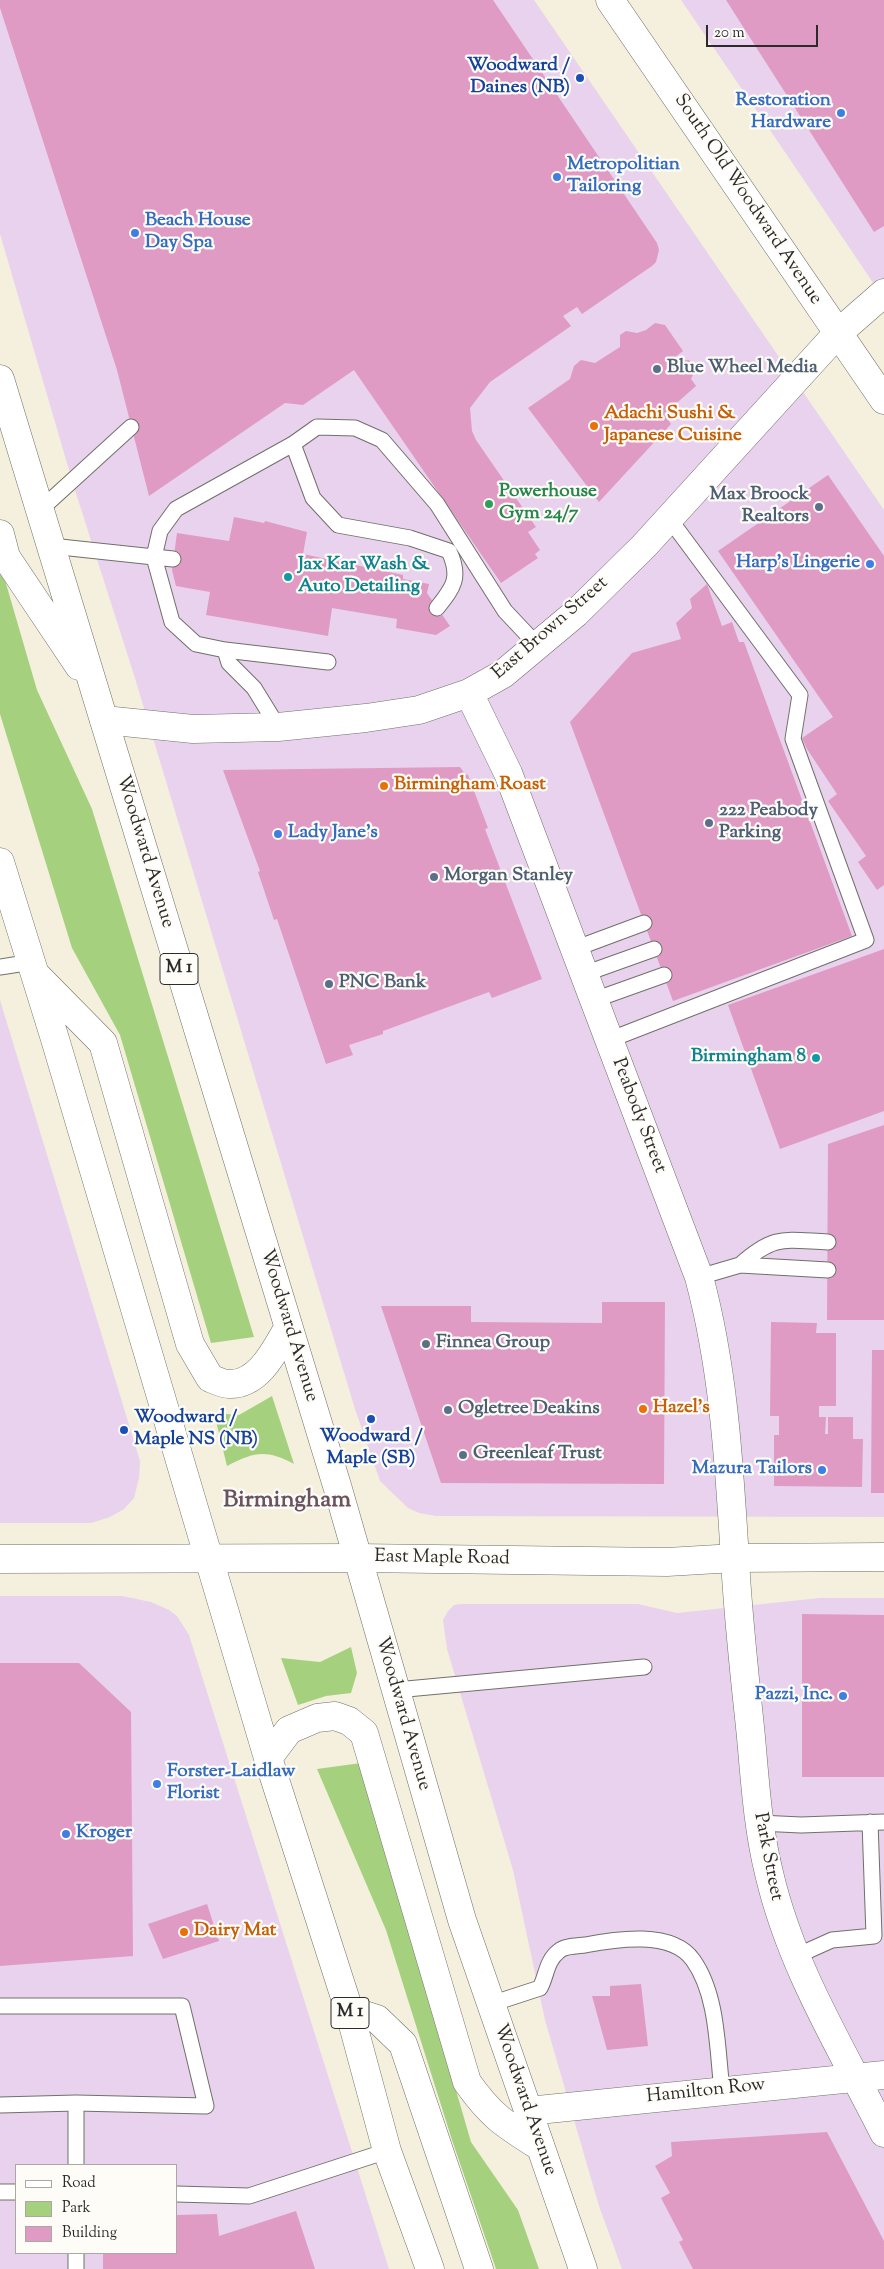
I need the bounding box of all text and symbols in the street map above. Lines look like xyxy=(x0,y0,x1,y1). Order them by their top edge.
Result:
scale bar xyxy=(709,15,822,47)
text: 20 m xyxy=(714,23,745,44)
place label: Woodward / Daines (NB) xyxy=(467,56,570,100)
marker: Woodward / Daines (NB) xyxy=(574,72,586,84)
street label: South Old Woodward Avenue xyxy=(668,90,826,310)
place label: Restoration Hardware xyxy=(736,91,831,135)
marker: Restoration Hardware xyxy=(835,107,847,119)
place label: Metropolitian Tailoring xyxy=(567,155,680,199)
marker: Metropolitian Tailoring xyxy=(551,171,563,183)
place label: Beach House Day Spa xyxy=(145,211,251,255)
marker: Beach House Day Spa xyxy=(129,227,141,239)
place label: Blue Wheel Media xyxy=(667,358,818,380)
marker: Blue Wheel Media xyxy=(651,363,663,375)
place label: Adachi Sushi & Japanese Cuisine xyxy=(604,404,742,448)
marker: Adachi Sushi & Japanese Cuisine xyxy=(588,420,600,432)
place label: Powerhouse Gym 24/7 xyxy=(499,482,597,526)
place label: Max Broock Realtors xyxy=(710,485,809,529)
marker: Powerhouse Gym 24/7 xyxy=(483,498,495,510)
marker: Max Broock Realtors xyxy=(813,501,825,513)
place label: Harp's Lingerie xyxy=(736,553,860,575)
place label: Jax Kar Wash & Auto Detailing xyxy=(298,555,430,599)
marker: Harp's Lingerie xyxy=(864,558,876,570)
marker: Jax Kar Wash & Auto Detailing xyxy=(282,571,294,583)
street label: East Brown Street xyxy=(489,573,613,685)
street label: Woodward Avenue xyxy=(110,773,178,931)
place label: Birmingham Roast xyxy=(394,775,546,797)
marker: Birmingham Roast xyxy=(378,780,390,792)
place label: 222 Peabody Parking xyxy=(719,801,818,845)
marker: 222 Peabody Parking xyxy=(703,817,715,829)
place label: Lady Jane's xyxy=(288,823,378,845)
marker: Lady Jane's xyxy=(272,828,284,840)
place label: Morgan Stanley xyxy=(444,866,573,888)
marker: Morgan Stanley xyxy=(428,871,440,883)
road number: M 1 xyxy=(160,954,198,984)
place label: PNC Bank xyxy=(339,973,426,995)
marker: PNC Bank xyxy=(323,978,335,990)
place label: Birmingham 8 xyxy=(691,1047,806,1069)
marker: Birmingham 8 xyxy=(810,1052,822,1064)
street label: Peabody Street xyxy=(606,1055,670,1177)
street label: Woodward Avenue xyxy=(254,1247,322,1405)
place label: Finnea Group xyxy=(436,1333,550,1355)
marker: Finnea Group xyxy=(420,1338,432,1350)
place label: Hazel's xyxy=(653,1398,710,1420)
place label: Ogletree Deakins xyxy=(458,1399,600,1421)
marker: Hazel's xyxy=(637,1403,649,1415)
marker: Ogletree Deakins xyxy=(442,1404,454,1416)
place label: Woodward / Maple NS (NB) xyxy=(134,1408,258,1452)
marker: Woodward / Maple (SB) xyxy=(365,1413,377,1425)
marker: Woodward / Maple NS (NB) xyxy=(118,1424,130,1436)
place label: Woodward / Maple (SB) xyxy=(319,1427,423,1471)
place label: Greenleaf Trust xyxy=(473,1444,602,1466)
marker: Greenleaf Trust xyxy=(457,1449,469,1461)
place label: Mazura Tailors xyxy=(692,1459,812,1481)
marker: Mazura Tailors xyxy=(816,1464,828,1476)
district label: Birmingham xyxy=(223,1488,351,1516)
street label: East Maple Road xyxy=(374,1546,510,1572)
street label: Woodward Avenue xyxy=(369,1635,435,1793)
place label: Pazzi, Inc. xyxy=(755,1685,833,1707)
marker: Pazzi, Inc. xyxy=(837,1690,849,1702)
place label: Forster-Laidlaw Florist xyxy=(167,1762,295,1806)
marker: Forster-Laidlaw Florist xyxy=(151,1778,163,1790)
street label: Park Street xyxy=(747,1811,787,1903)
place label: Kroger xyxy=(76,1823,132,1845)
marker: Kroger xyxy=(60,1828,72,1840)
place label: Dairy Mat xyxy=(194,1921,276,1943)
marker: Dairy Mat xyxy=(178,1926,190,1938)
road number: M 1 xyxy=(331,1998,369,2029)
street label: Woodward Avenue xyxy=(487,2021,561,2179)
street label: Hamilton Row xyxy=(645,2074,767,2110)
legend xyxy=(15,2164,178,2254)
text: Road xyxy=(62,2173,96,2194)
text: Park xyxy=(62,2198,91,2219)
text: Building xyxy=(62,2223,117,2244)

